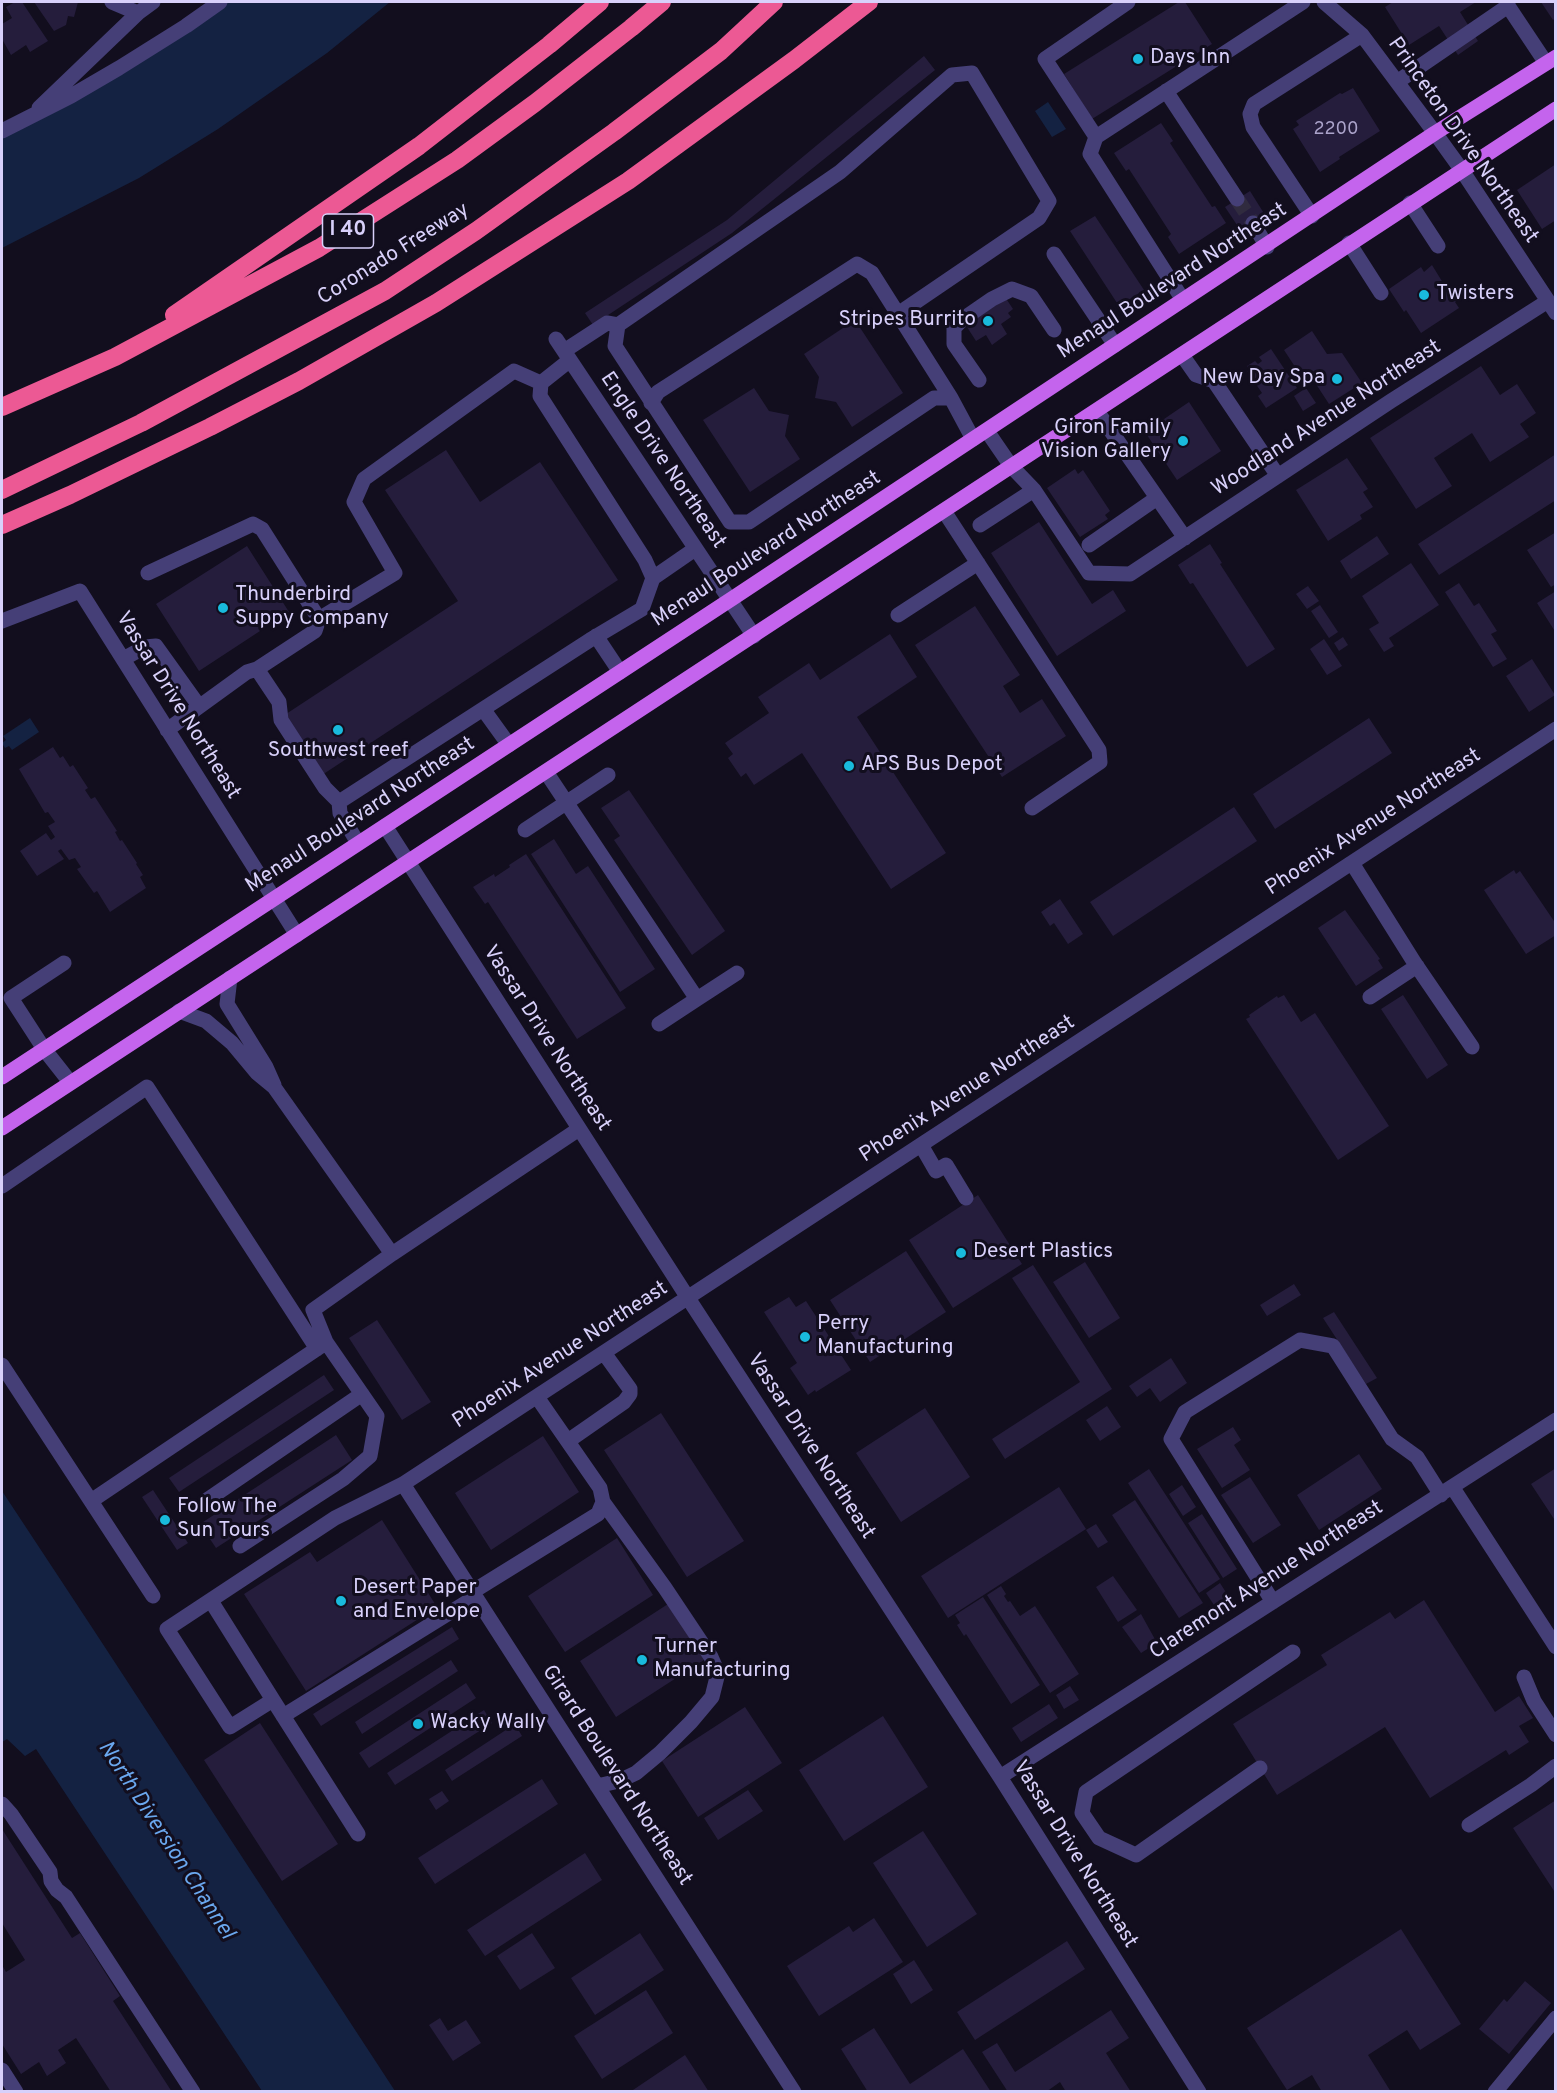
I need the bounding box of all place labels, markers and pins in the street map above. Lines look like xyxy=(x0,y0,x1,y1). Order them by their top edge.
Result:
place label: Days Inn xyxy=(1150,46,1230,72)
marker: Days Inn xyxy=(1131,52,1145,66)
place label: Twisters xyxy=(1436,282,1514,308)
marker: Twisters xyxy=(1417,288,1431,302)
place label: Stripes Burrito xyxy=(838,308,976,334)
marker: Stripes Burrito xyxy=(981,314,995,328)
place label: New Day Spa xyxy=(1202,366,1325,392)
marker: New Day Spa xyxy=(1330,372,1344,386)
place label: Giron Family Vision Gallery xyxy=(1041,416,1171,466)
marker: Giron Family Vision Gallery xyxy=(1176,434,1190,448)
place label: Thunderbird Suppy Company xyxy=(235,583,389,633)
marker: Thunderbird Suppy Company xyxy=(216,601,230,615)
marker: Southwest reef xyxy=(331,723,345,737)
place label: Southwest reef xyxy=(268,739,408,765)
place label: APS Bus Depot xyxy=(861,753,1003,779)
marker: APS Bus Depot xyxy=(842,759,856,773)
place label: Desert Plastics xyxy=(973,1240,1113,1266)
marker: Desert Plastics xyxy=(954,1246,968,1260)
place label: Perry Manufacturing xyxy=(817,1312,954,1362)
marker: Perry Manufacturing xyxy=(798,1330,812,1344)
place label: Follow The Sun Tours xyxy=(177,1495,277,1545)
marker: Follow The Sun Tours xyxy=(158,1513,172,1527)
place label: Desert Paper and Envelope xyxy=(353,1576,480,1626)
marker: Desert Paper and Envelope xyxy=(334,1594,348,1608)
place label: Turner Manufacturing xyxy=(654,1635,791,1685)
marker: Turner Manufacturing xyxy=(635,1653,649,1667)
place label: Wacky Wally xyxy=(430,1711,546,1737)
marker: Wacky Wally xyxy=(411,1717,425,1731)

